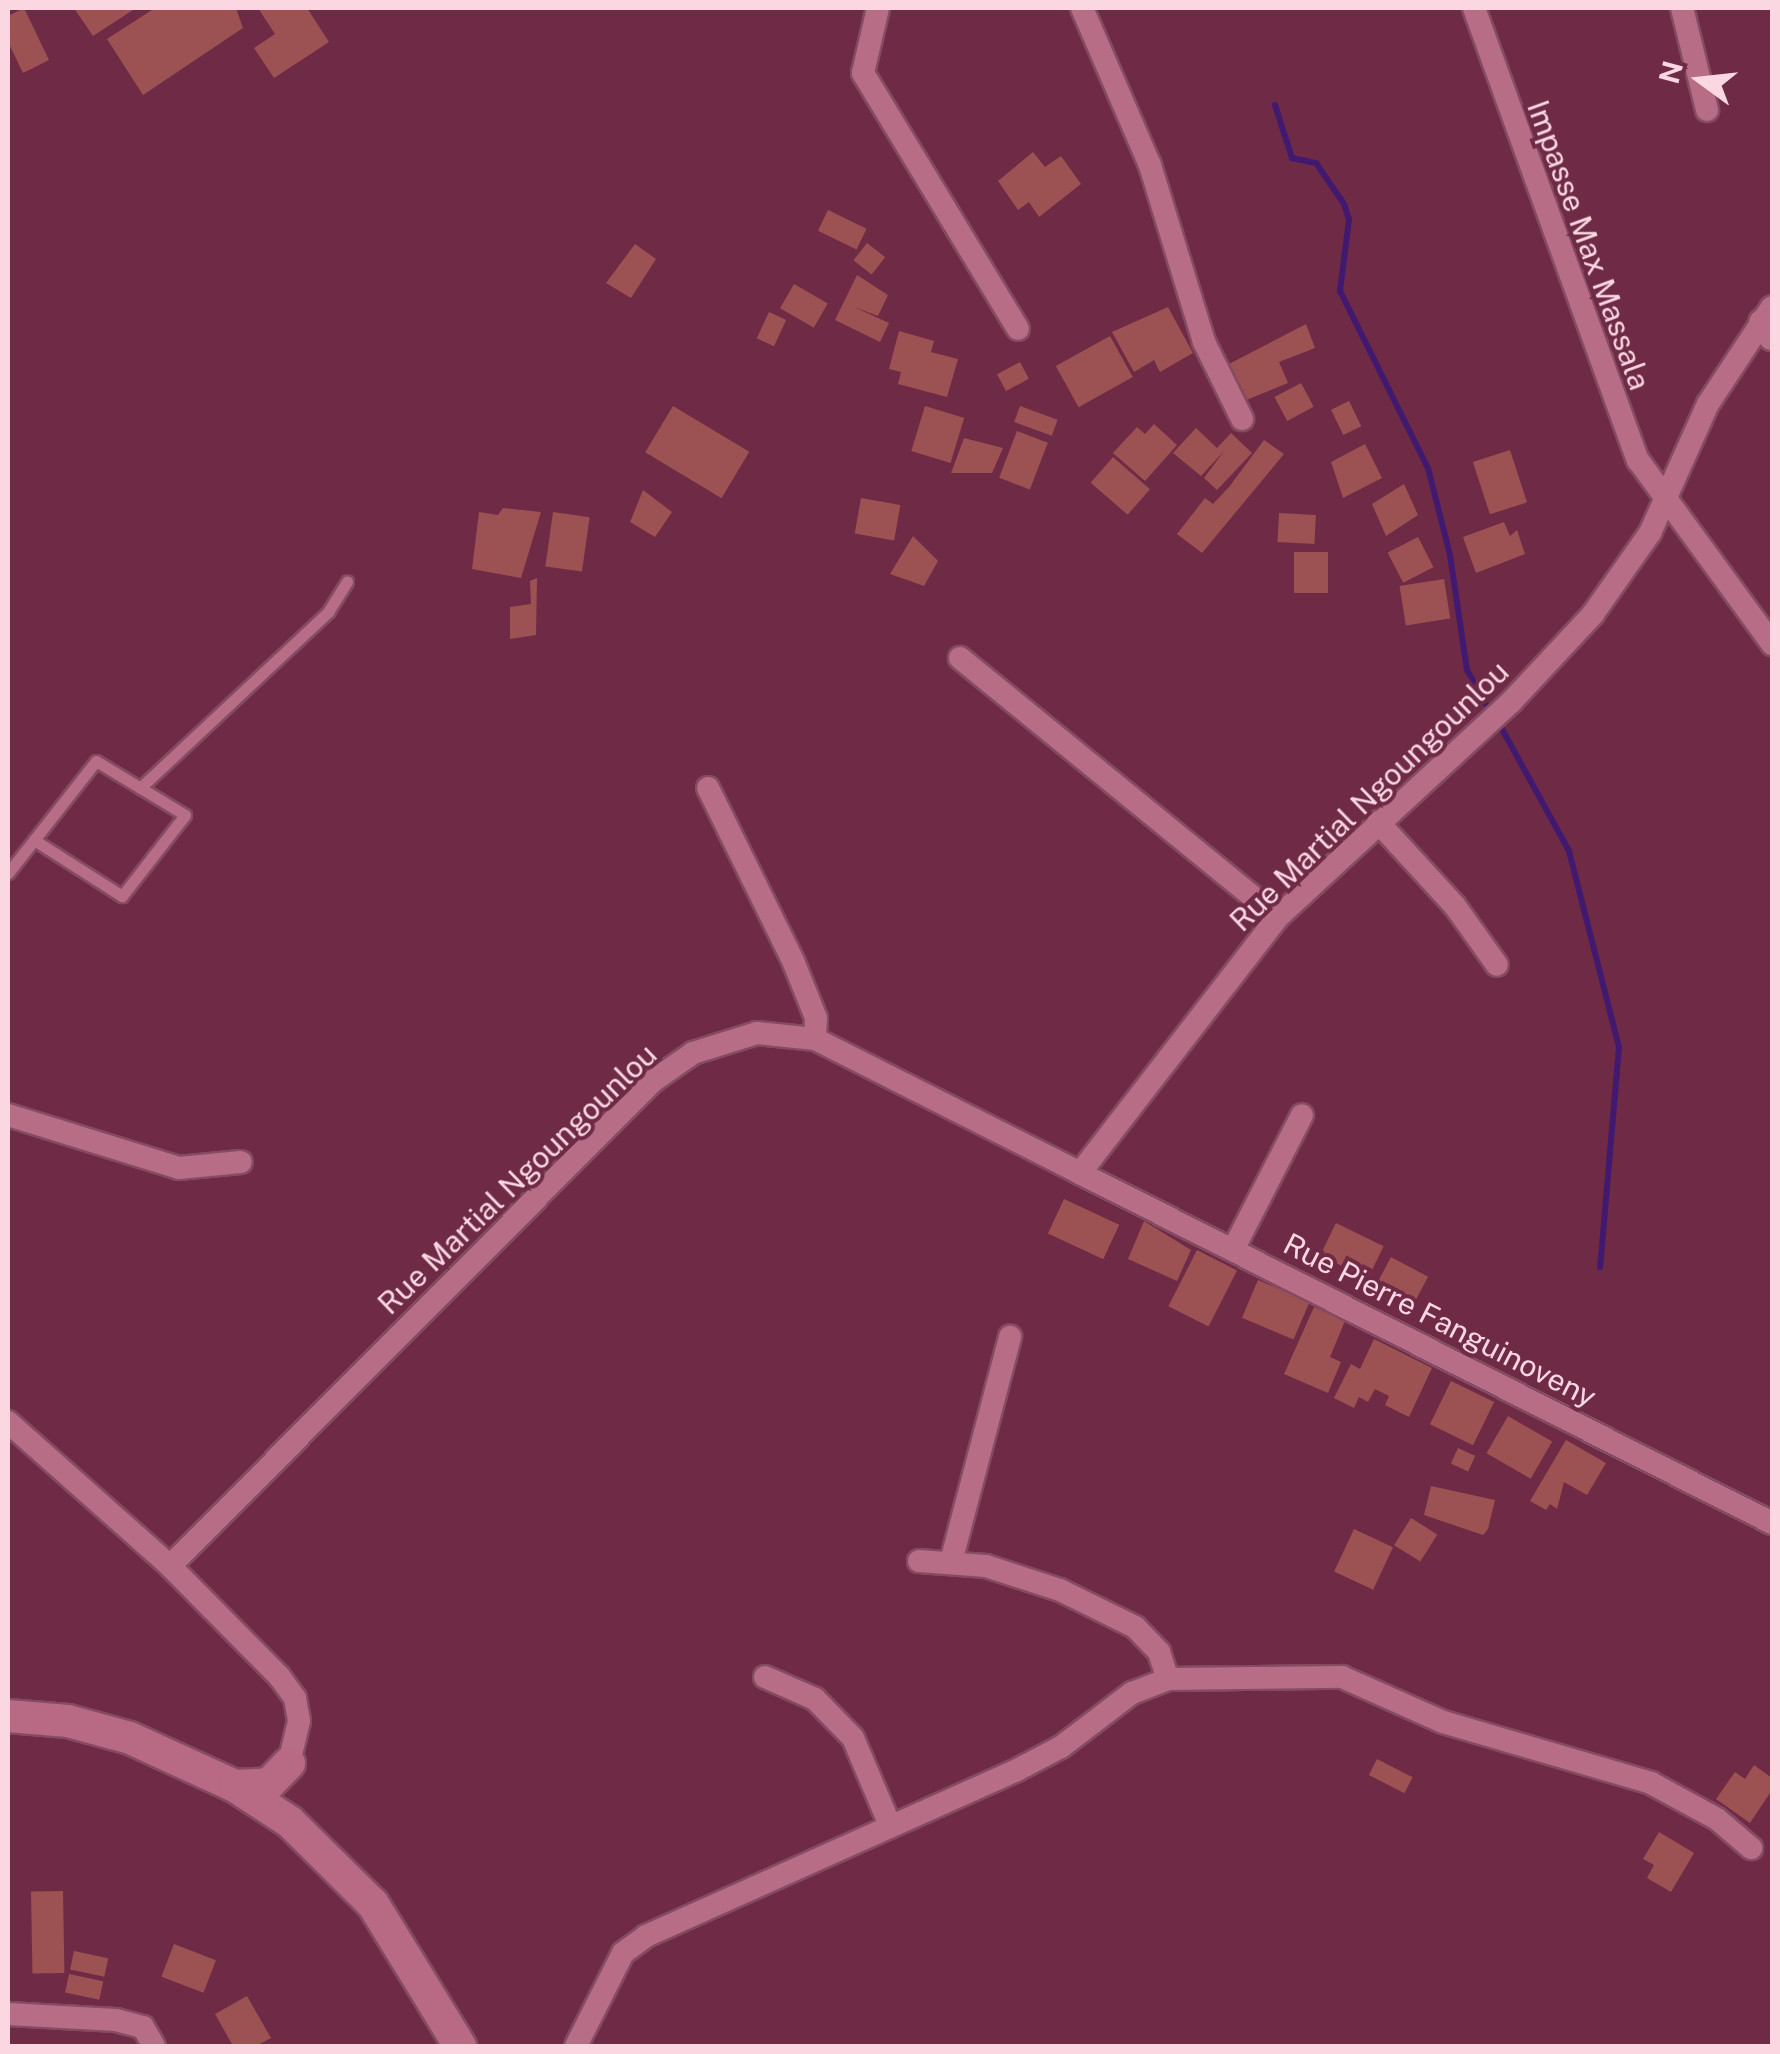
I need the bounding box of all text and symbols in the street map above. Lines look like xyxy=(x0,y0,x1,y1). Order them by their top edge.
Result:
north arrow xyxy=(1650,30,1750,130)
text: N xyxy=(1652,57,1689,87)
street label: Impasse Max Massala xyxy=(1520,95,1658,395)
street label: Rue Martial Ngoungounlou xyxy=(1222,653,1516,939)
street label: Rue Martial Ngoungounlou xyxy=(370,1036,664,1322)
street label: Rue Pierre Fanguinoveny xyxy=(1278,1225,1602,1415)

